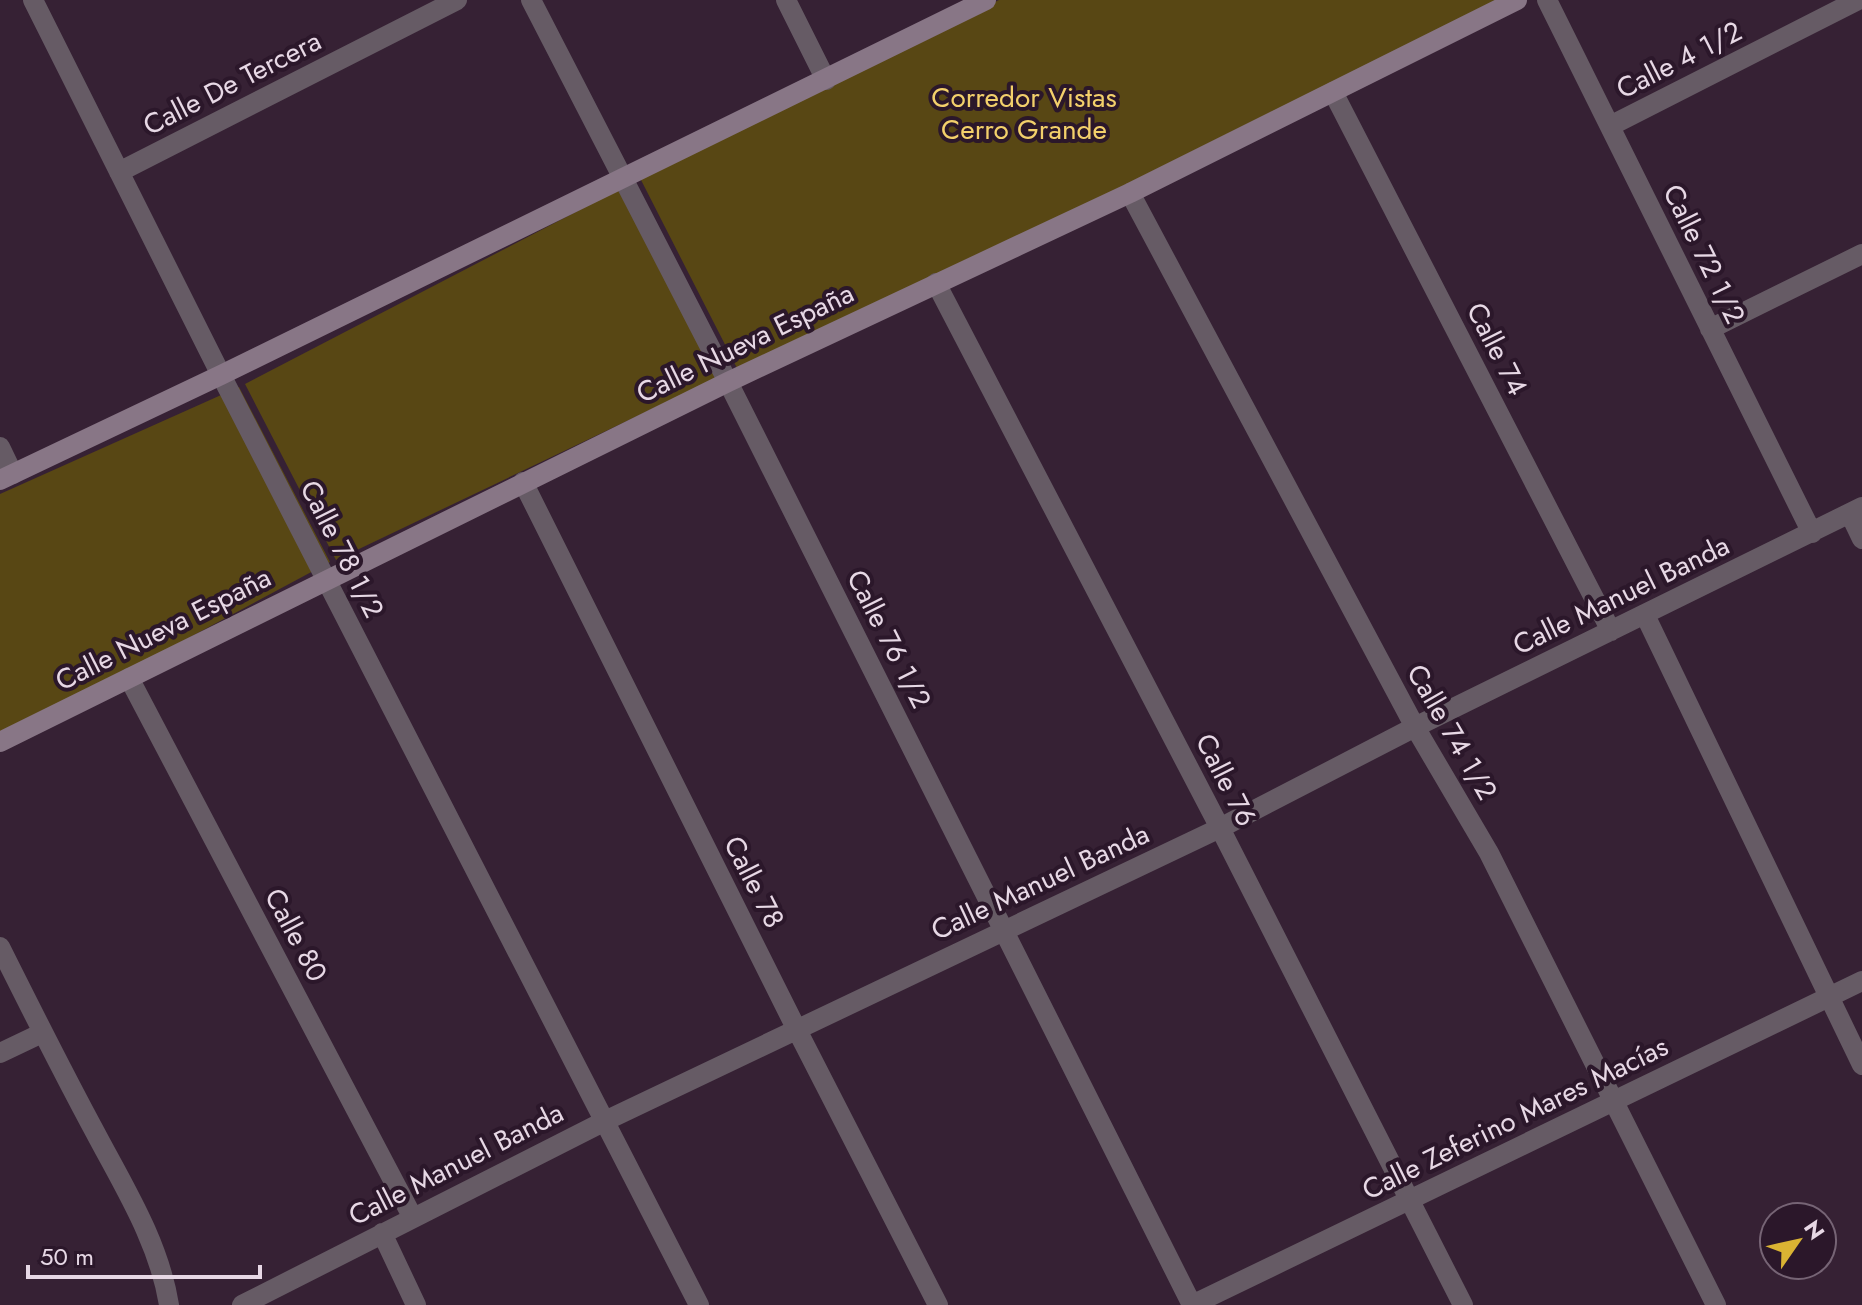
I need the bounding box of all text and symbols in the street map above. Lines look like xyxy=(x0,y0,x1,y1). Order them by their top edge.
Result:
street label: Calle 4 1/2 xyxy=(1609,11,1749,109)
street label: Calle De Tercera xyxy=(136,20,328,146)
park label: Corredor Vistas Cerro Grande xyxy=(931,77,1117,150)
street label: Calle 72 1/2 xyxy=(1653,177,1755,331)
street label: Calle Nueva España xyxy=(629,273,861,413)
street label: Calle 74 xyxy=(1456,295,1538,403)
street label: Calle 78 1/2 xyxy=(290,473,394,625)
street label: Calle Manuel Banda xyxy=(1506,525,1736,665)
street label: Calle Nueva España xyxy=(48,557,278,701)
street label: Calle 76 1/2 xyxy=(837,563,941,715)
street label: Calle 74 1/2 xyxy=(1397,656,1507,808)
street label: Calle 76 xyxy=(1185,727,1267,833)
street label: Calle Manuel Banda xyxy=(924,813,1156,951)
street label: Calle 78 xyxy=(713,829,795,935)
street label: Calle 80 xyxy=(254,881,338,989)
street label: Calle Zeferino Mares Macías xyxy=(1355,1026,1675,1210)
street label: Calle Manuel Banda xyxy=(341,1092,571,1236)
north arrow xyxy=(1758,1201,1838,1281)
text: N xyxy=(1796,1214,1833,1246)
scale bar xyxy=(28,1229,260,1279)
text: 50 m xyxy=(40,1239,94,1274)

